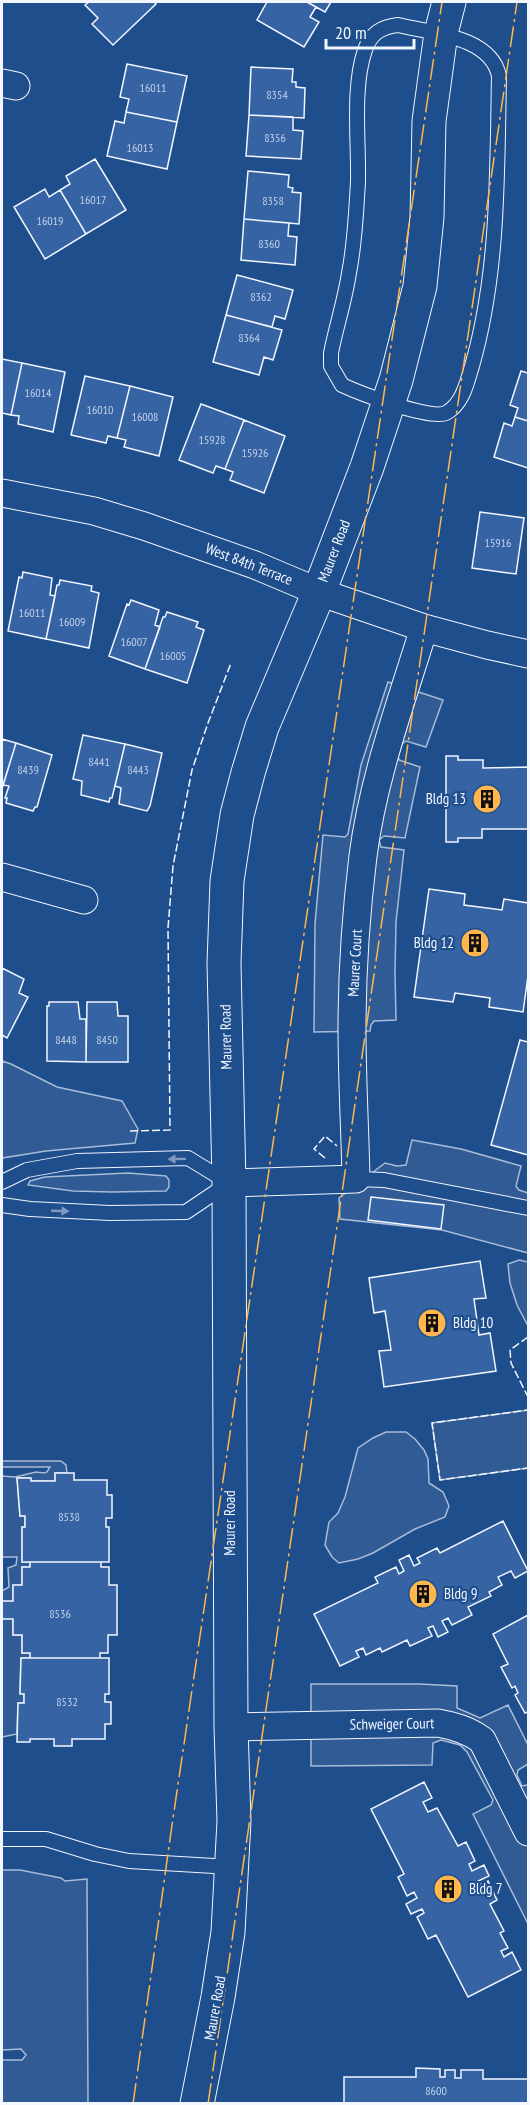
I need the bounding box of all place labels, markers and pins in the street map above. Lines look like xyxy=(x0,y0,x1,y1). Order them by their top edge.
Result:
building icon: Bldg 13 xyxy=(471,783,503,815)
place label: Bldg 13 xyxy=(426,789,466,808)
building icon: Bldg 12 xyxy=(459,927,491,959)
place label: Bldg 12 xyxy=(414,933,454,952)
building icon: Bldg 10 xyxy=(416,1307,448,1339)
place label: Bldg 10 xyxy=(453,1313,493,1332)
building icon: Bldg 9 xyxy=(407,1578,439,1610)
place label: Bldg 9 xyxy=(444,1584,477,1603)
building icon: Bldg 7 xyxy=(432,1873,464,1905)
place label: Bldg 7 xyxy=(469,1879,502,1898)

